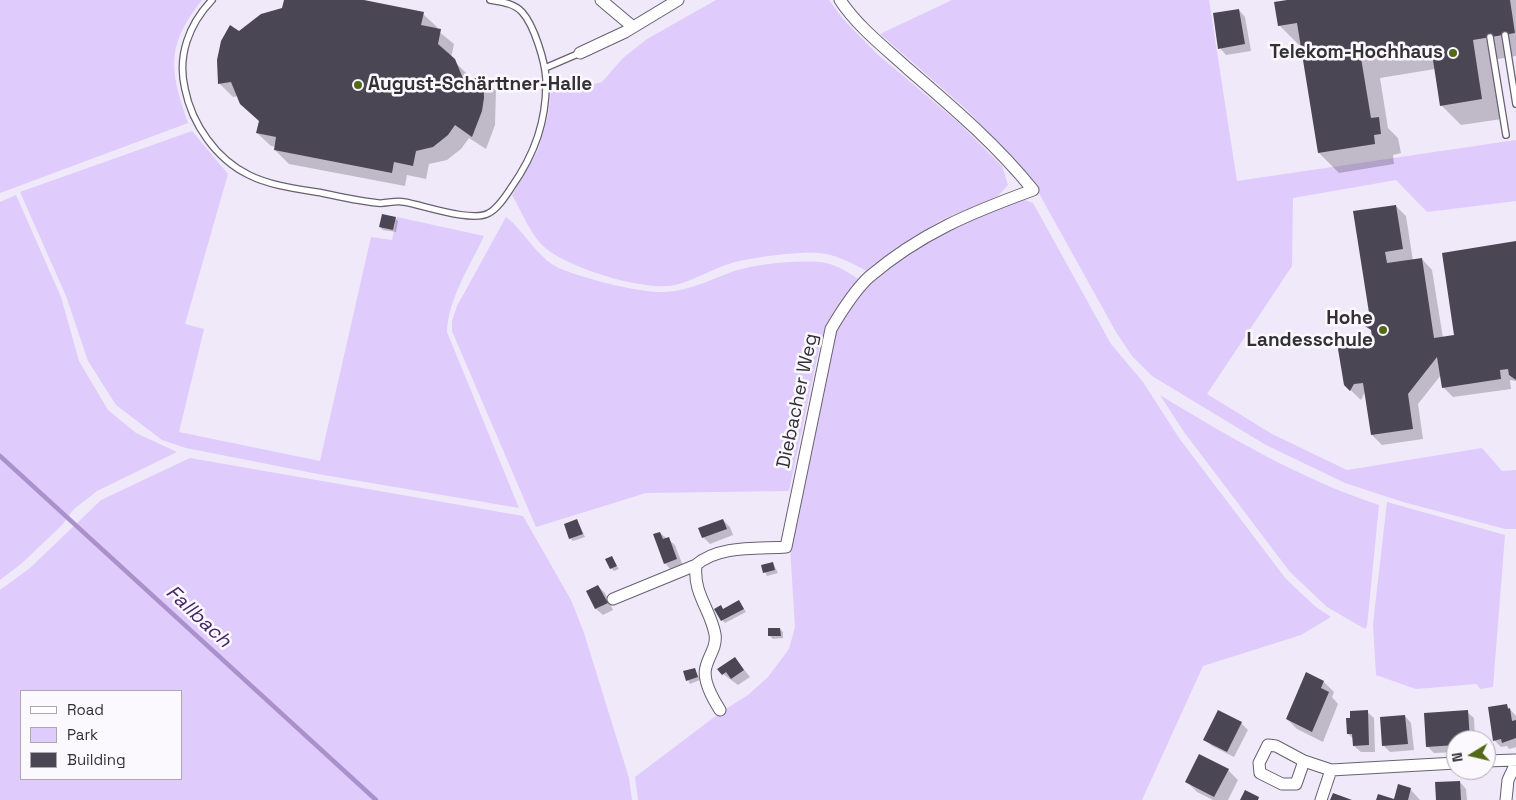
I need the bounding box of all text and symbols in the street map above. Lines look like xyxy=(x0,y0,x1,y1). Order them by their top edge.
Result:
place label: Telekom-Hochhaus xyxy=(1269,42,1443,64)
marker: Telekom-Hochhaus xyxy=(1447,47,1459,59)
place label: August-Schärttner-Halle xyxy=(368,74,592,96)
marker: August-Schärttner-Halle xyxy=(352,79,364,91)
place label: Hohe Landesschule xyxy=(1247,308,1373,352)
marker: Hohe Landesschule xyxy=(1377,324,1389,336)
street label: Diebacher Weg xyxy=(773,331,823,471)
water label: Fallbach xyxy=(160,581,236,653)
legend xyxy=(20,690,182,780)
text: Road xyxy=(67,700,104,719)
text: Park xyxy=(67,725,98,744)
north arrow xyxy=(1446,730,1496,780)
text: Building xyxy=(67,750,126,769)
text: N xyxy=(1448,751,1467,763)

